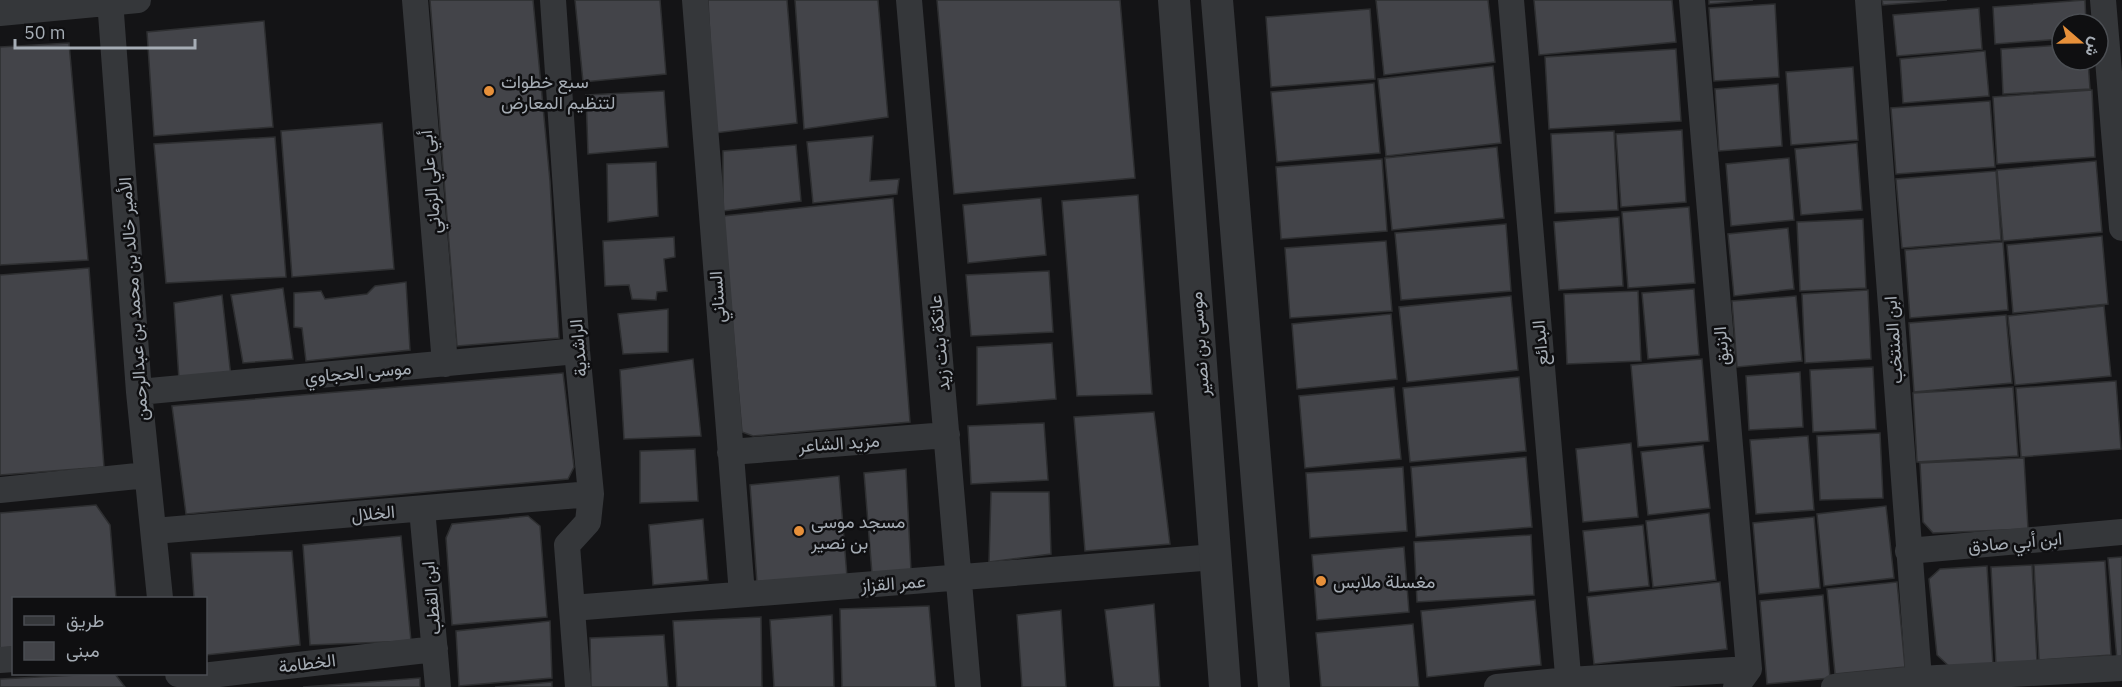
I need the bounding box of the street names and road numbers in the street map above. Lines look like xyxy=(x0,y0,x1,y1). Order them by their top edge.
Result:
street label: أبي علي الزماني xyxy=(414,129,450,235)
street label: الأمير خالد بن محمد بن عبدالرحمن xyxy=(113,176,153,422)
street label: السناني xyxy=(704,270,734,324)
street label: موسى بن نصير xyxy=(1184,291,1214,398)
street label: عاتكة بنت زيد xyxy=(923,294,955,392)
street label: ابن المنتخب xyxy=(1878,295,1908,385)
street label: الراشدية xyxy=(564,318,592,378)
street label: البدائع xyxy=(1527,319,1554,367)
street label: الزنبق xyxy=(1708,325,1734,367)
street label: موسى الحجاوي xyxy=(304,356,413,392)
street label: مزيد الشاعر xyxy=(797,429,880,457)
street label: الخلال xyxy=(350,500,396,526)
street label: ابن أبي صادق xyxy=(1967,526,2063,562)
street label: ابن القطب xyxy=(416,560,446,636)
street label: عمر القزاز xyxy=(859,569,926,597)
street label: الخطامة xyxy=(277,648,337,678)

